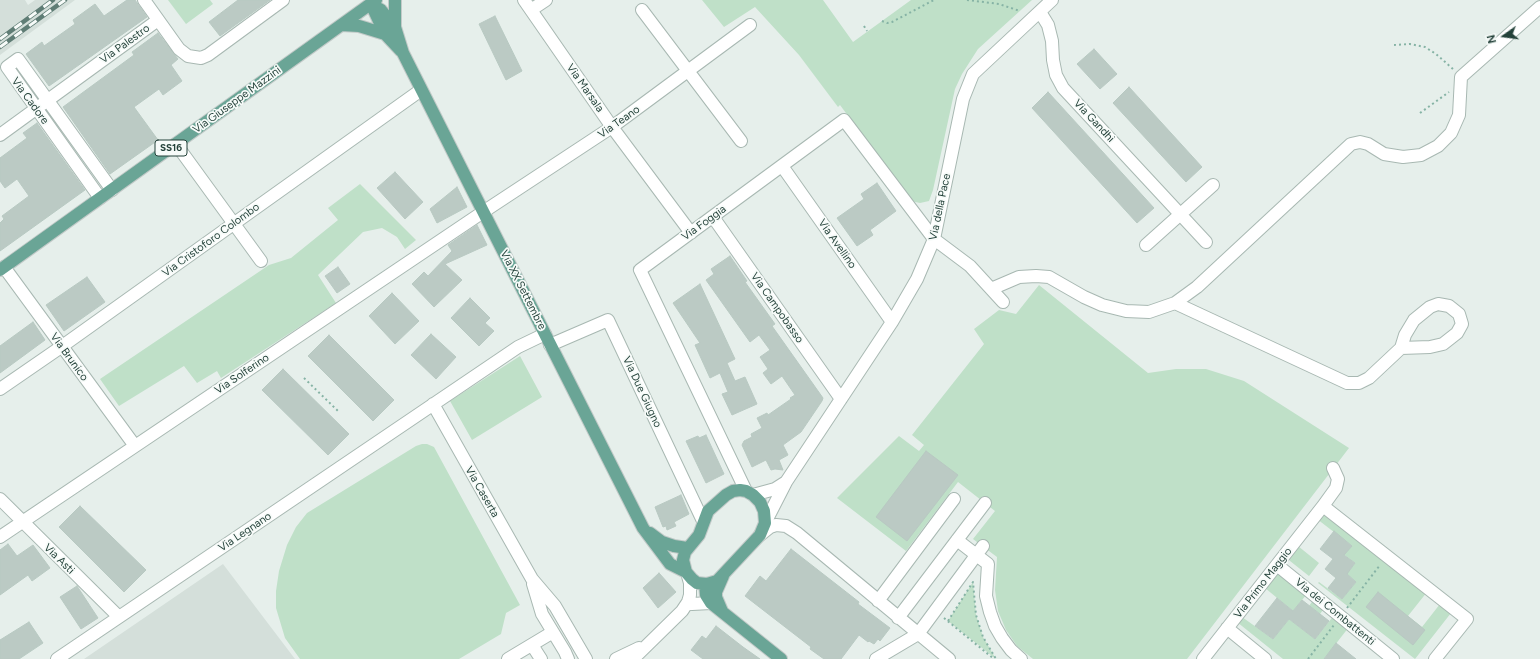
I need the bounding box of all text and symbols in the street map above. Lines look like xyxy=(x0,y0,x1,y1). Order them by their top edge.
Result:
north arrow xyxy=(1484,16,1524,56)
street label: Via Palestro xyxy=(98,22,152,66)
text: N xyxy=(1485,33,1499,45)
street label: Via Marsala xyxy=(564,61,606,115)
street label: Via Giuseppe Mazzini xyxy=(190,64,284,136)
street label: Via Cadore xyxy=(9,75,51,127)
street label: Via Gandhi xyxy=(1071,97,1117,145)
street label: Via Teano xyxy=(596,103,642,141)
road number: SS16 xyxy=(155,140,187,156)
street label: Via della Pace xyxy=(926,172,954,242)
street label: Via Cristoforo Colombo xyxy=(160,200,262,280)
street label: Via Foggia xyxy=(679,202,729,244)
street label: Via Avellino xyxy=(815,217,859,271)
street label: Via XX Settembre xyxy=(497,248,549,332)
street label: Via Campobasso xyxy=(748,270,806,346)
street label: Via Brunico xyxy=(47,330,91,384)
street label: Via Solferino xyxy=(212,351,272,397)
street label: Via Due Giugno xyxy=(620,354,664,430)
street label: Via Caserta xyxy=(462,464,502,520)
street label: Via Legnano xyxy=(216,509,274,555)
street label: Via Asti xyxy=(41,541,77,577)
street label: Via Primo Maggio xyxy=(1231,545,1295,621)
street label: Via dei Combattenti xyxy=(1292,576,1378,648)

